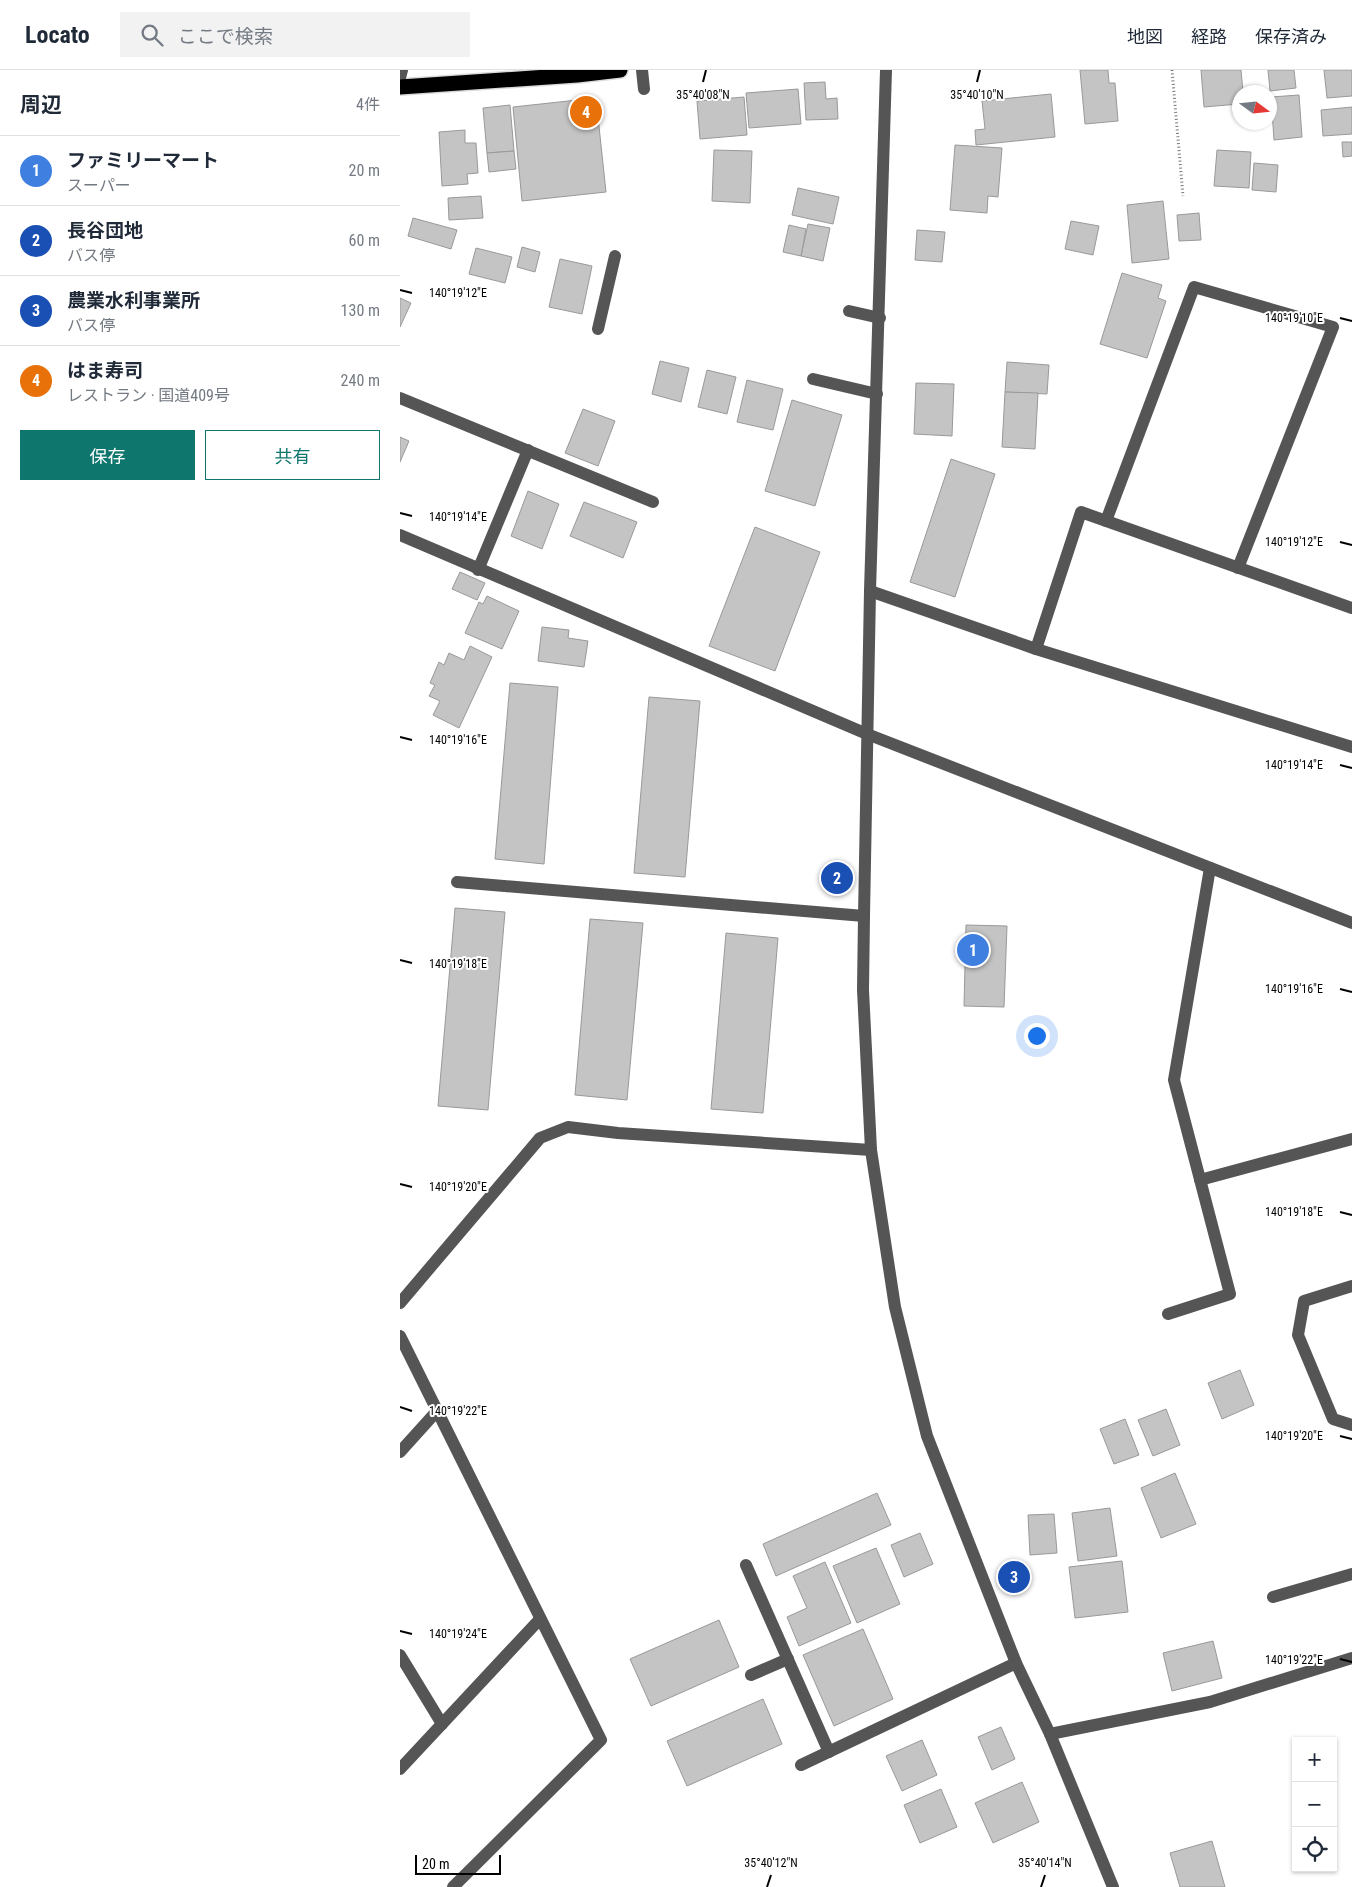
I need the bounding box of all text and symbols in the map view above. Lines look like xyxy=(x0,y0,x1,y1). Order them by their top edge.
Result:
search box xyxy=(120,12,470,57)
text: Locato xyxy=(25,21,90,49)
icon: search xyxy=(138,21,166,49)
text: ここで検索 xyxy=(178,25,273,48)
text: 地図 xyxy=(1127,26,1163,47)
text: 経路 xyxy=(1191,26,1227,47)
text: 保存済み xyxy=(1255,26,1327,47)
north arrow xyxy=(1232,85,1277,130)
text: 35°40'08"N xyxy=(676,88,730,102)
text: 35°40'10"N xyxy=(950,88,1004,102)
text: 周辺 xyxy=(20,93,62,117)
pin: 4 xyxy=(570,93,602,131)
text: 4件 xyxy=(356,95,380,114)
text: ファミリーマート xyxy=(67,149,219,172)
text: 1 xyxy=(32,161,40,180)
text: 20 m xyxy=(348,161,380,180)
text: スーパー xyxy=(67,176,131,195)
text: 長谷団地 xyxy=(67,219,143,242)
text: 2 xyxy=(32,231,40,250)
text: 60 m xyxy=(348,231,380,250)
text: バス停 xyxy=(67,246,115,265)
text: 140°19'12"E xyxy=(429,286,487,300)
text: 農業水利事業所 xyxy=(67,289,200,312)
text: 3 xyxy=(32,301,40,320)
text: 130 m xyxy=(341,301,380,320)
text: 140°19'10"E xyxy=(1265,311,1323,325)
text: バス停 xyxy=(67,316,115,335)
text: はま寿司 xyxy=(67,359,143,382)
text: 4 xyxy=(32,371,40,390)
text: 240 m xyxy=(341,371,380,390)
text: レストラン · 国道409号 xyxy=(67,386,230,405)
button: 保存 xyxy=(20,430,195,480)
button: 共有 xyxy=(205,430,380,480)
text: 140°19'14"E xyxy=(429,510,487,524)
text: 140°19'12"E xyxy=(1265,535,1323,549)
text: 140°19'16"E xyxy=(429,733,487,747)
text: 140°19'14"E xyxy=(1265,758,1323,772)
pin: 2 xyxy=(821,859,853,897)
pin: 1 xyxy=(957,931,989,969)
text: 140°19'18"E xyxy=(429,957,487,971)
text: 140°19'16"E xyxy=(1265,982,1323,996)
your location xyxy=(1024,1023,1050,1049)
text: 140°19'20"E xyxy=(429,1180,487,1194)
text: 140°19'18"E xyxy=(1265,1205,1323,1219)
text: 140°19'22"E xyxy=(429,1404,487,1418)
text: 140°19'20"E xyxy=(1265,1429,1323,1443)
pin: 3 xyxy=(998,1558,1030,1596)
text: 140°19'24"E xyxy=(429,1627,487,1641)
text: 140°19'22"E xyxy=(1265,1653,1323,1667)
map controls xyxy=(1292,1737,1337,1872)
button: + xyxy=(1292,1737,1337,1782)
button: − xyxy=(1292,1782,1337,1827)
button: locate xyxy=(1292,1827,1337,1872)
scale bar xyxy=(415,1852,501,1875)
text: 20 m xyxy=(422,1856,450,1872)
text: 35°40'12"N xyxy=(744,1856,798,1870)
text: 35°40'14"N xyxy=(1018,1856,1072,1870)

